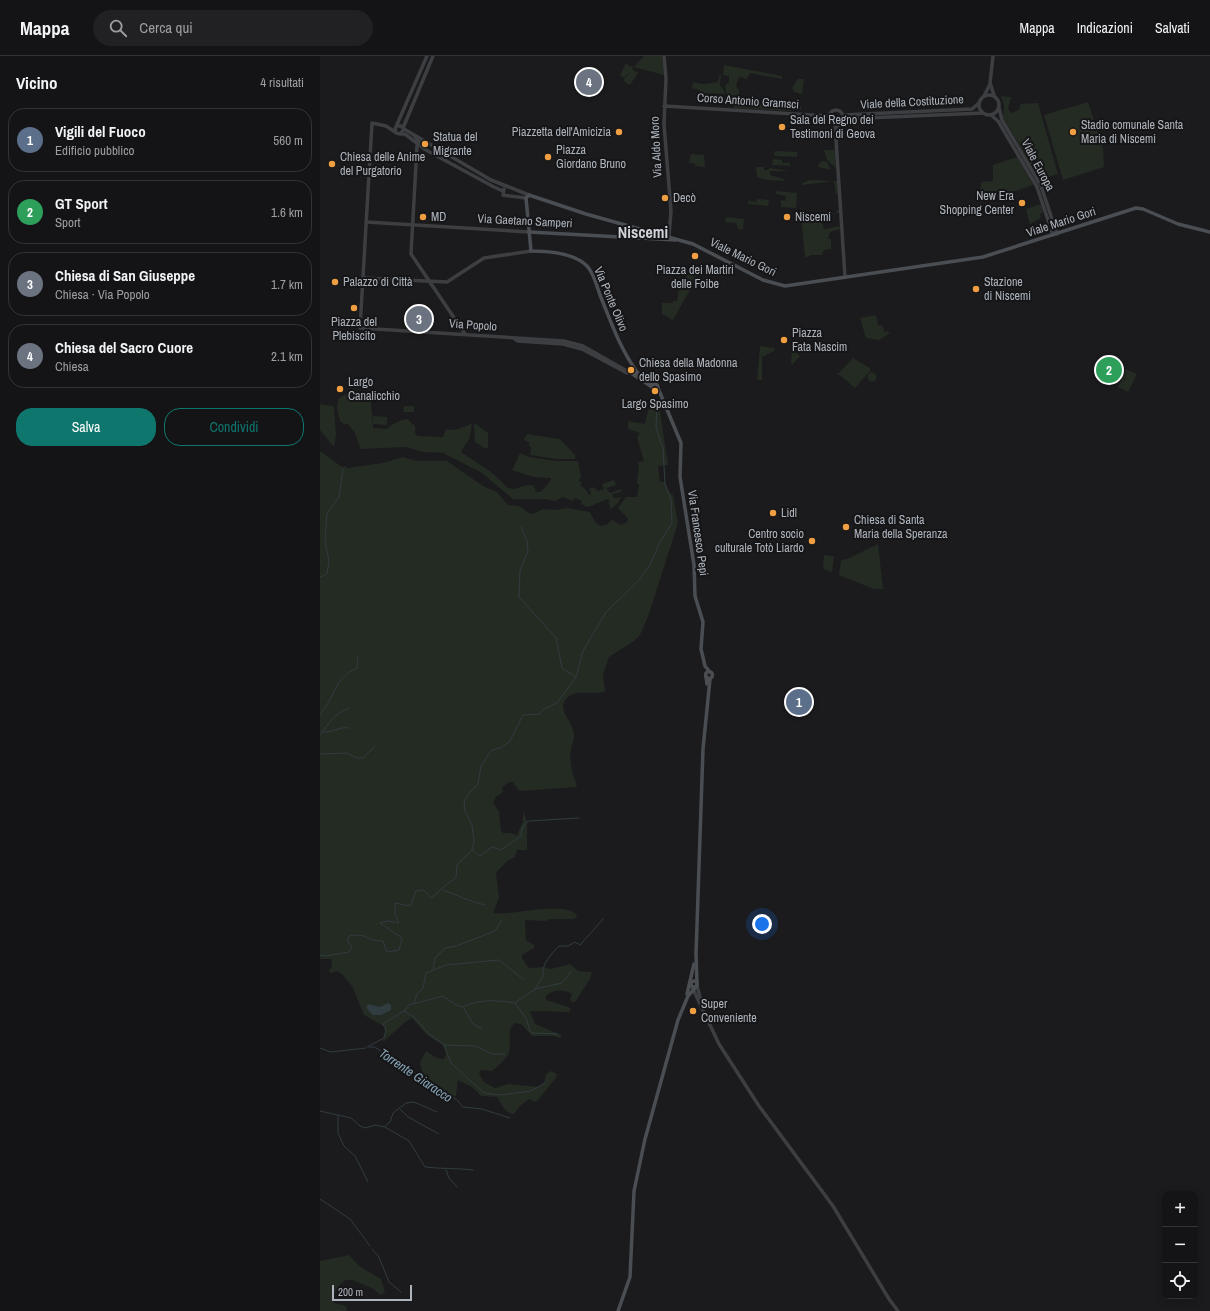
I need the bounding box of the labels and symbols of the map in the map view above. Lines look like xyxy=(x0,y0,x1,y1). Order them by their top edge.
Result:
pin: 4 xyxy=(576,67,602,97)
street label: Corso Antonio Gramsci xyxy=(696,89,800,113)
street label: Viale della Costituzione xyxy=(860,91,964,113)
place label: Sala del Regno dei Testimoni di Geova xyxy=(790,112,876,142)
street label: Via Aldo Moro xyxy=(646,116,666,178)
place label: Stadio comunale Santa Maria di Niscemi xyxy=(1081,117,1184,147)
marker: Sala del Regno dei Testimoni di Geova xyxy=(777,122,787,132)
place label: Piazzetta dell'Amicizia xyxy=(512,124,612,140)
marker: Piazzetta dell'Amicizia xyxy=(614,127,624,137)
marker: Stadio comunale Santa Maria di Niscemi xyxy=(1068,127,1078,137)
place label: Statua del Migrante xyxy=(433,129,477,159)
street label: Viale Europa xyxy=(1018,136,1059,194)
marker: Statua del Migrante xyxy=(420,139,430,149)
place label: Piazza Giordano Bruno xyxy=(556,142,626,172)
place label: Chiesa delle Anime del Purgatorio xyxy=(340,149,425,179)
marker: Piazza Giordano Bruno xyxy=(543,152,553,162)
marker: Chiesa delle Anime del Purgatorio xyxy=(327,159,337,169)
place label: New Era Shopping Center xyxy=(940,188,1015,218)
place label: Decò xyxy=(673,190,696,206)
marker: Decò xyxy=(660,193,670,203)
marker: New Era Shopping Center xyxy=(1017,198,1027,208)
street label: Viale Mario Gori xyxy=(1024,203,1098,241)
place label: MD xyxy=(431,209,446,225)
place label: Niscemi xyxy=(795,209,831,225)
street label: Via Gaetano Samperi xyxy=(477,211,573,231)
marker: MD xyxy=(418,212,428,222)
marker: Niscemi xyxy=(782,212,792,222)
district label: Niscemi xyxy=(618,221,668,243)
street label: Viale Mario Gori xyxy=(707,234,779,280)
marker: Piazza dei Martiri delle Foibe xyxy=(690,251,700,261)
place label: Piazza dei Martiri delle Foibe xyxy=(656,262,734,292)
street label: Via Ponte Olivo xyxy=(590,264,632,334)
place label: Palazzo di Città xyxy=(343,274,413,290)
place label: Stazione di Niscemi xyxy=(984,274,1031,304)
marker: Palazzo di Città xyxy=(330,277,340,287)
marker: Stazione di Niscemi xyxy=(971,284,981,294)
marker: Piazza del Plebiscito xyxy=(349,303,359,313)
pin: 3 xyxy=(406,304,432,334)
place label: Piazza del Plebiscito xyxy=(331,314,377,344)
street label: Via Popolo xyxy=(449,315,497,335)
place label: Piazza Fata Nascim xyxy=(792,325,847,355)
marker: Piazza Fata Nascim xyxy=(779,335,789,345)
place label: Chiesa della Madonna dello Spasimo xyxy=(639,355,738,385)
pin: 2 xyxy=(1096,355,1122,385)
marker: Chiesa della Madonna dello Spasimo xyxy=(626,365,636,375)
place label: Largo Canalicchio xyxy=(348,374,400,404)
marker: Largo Canalicchio xyxy=(335,384,345,394)
marker: Largo Spasimo xyxy=(650,386,660,396)
place label: Largo Spasimo xyxy=(622,396,688,412)
street label: Via Francesco Pepi xyxy=(684,489,712,577)
place label: Lidl xyxy=(781,505,797,521)
marker: Lidl xyxy=(768,508,778,518)
place label: Chiesa di Santa Maria della Speranza xyxy=(854,512,948,542)
marker: Chiesa di Santa Maria della Speranza xyxy=(841,522,851,532)
place label: Centro socio culturale Totò Liardo xyxy=(715,526,804,556)
marker: Centro socio culturale Totò Liardo xyxy=(807,536,817,546)
pin: 1 xyxy=(786,687,812,717)
your location xyxy=(752,914,772,934)
place label: Super Conveniente xyxy=(701,996,757,1026)
marker: Super Conveniente xyxy=(688,1006,698,1016)
water label: Torrente Giaracco xyxy=(376,1045,456,1106)
scale bar xyxy=(332,1283,412,1302)

